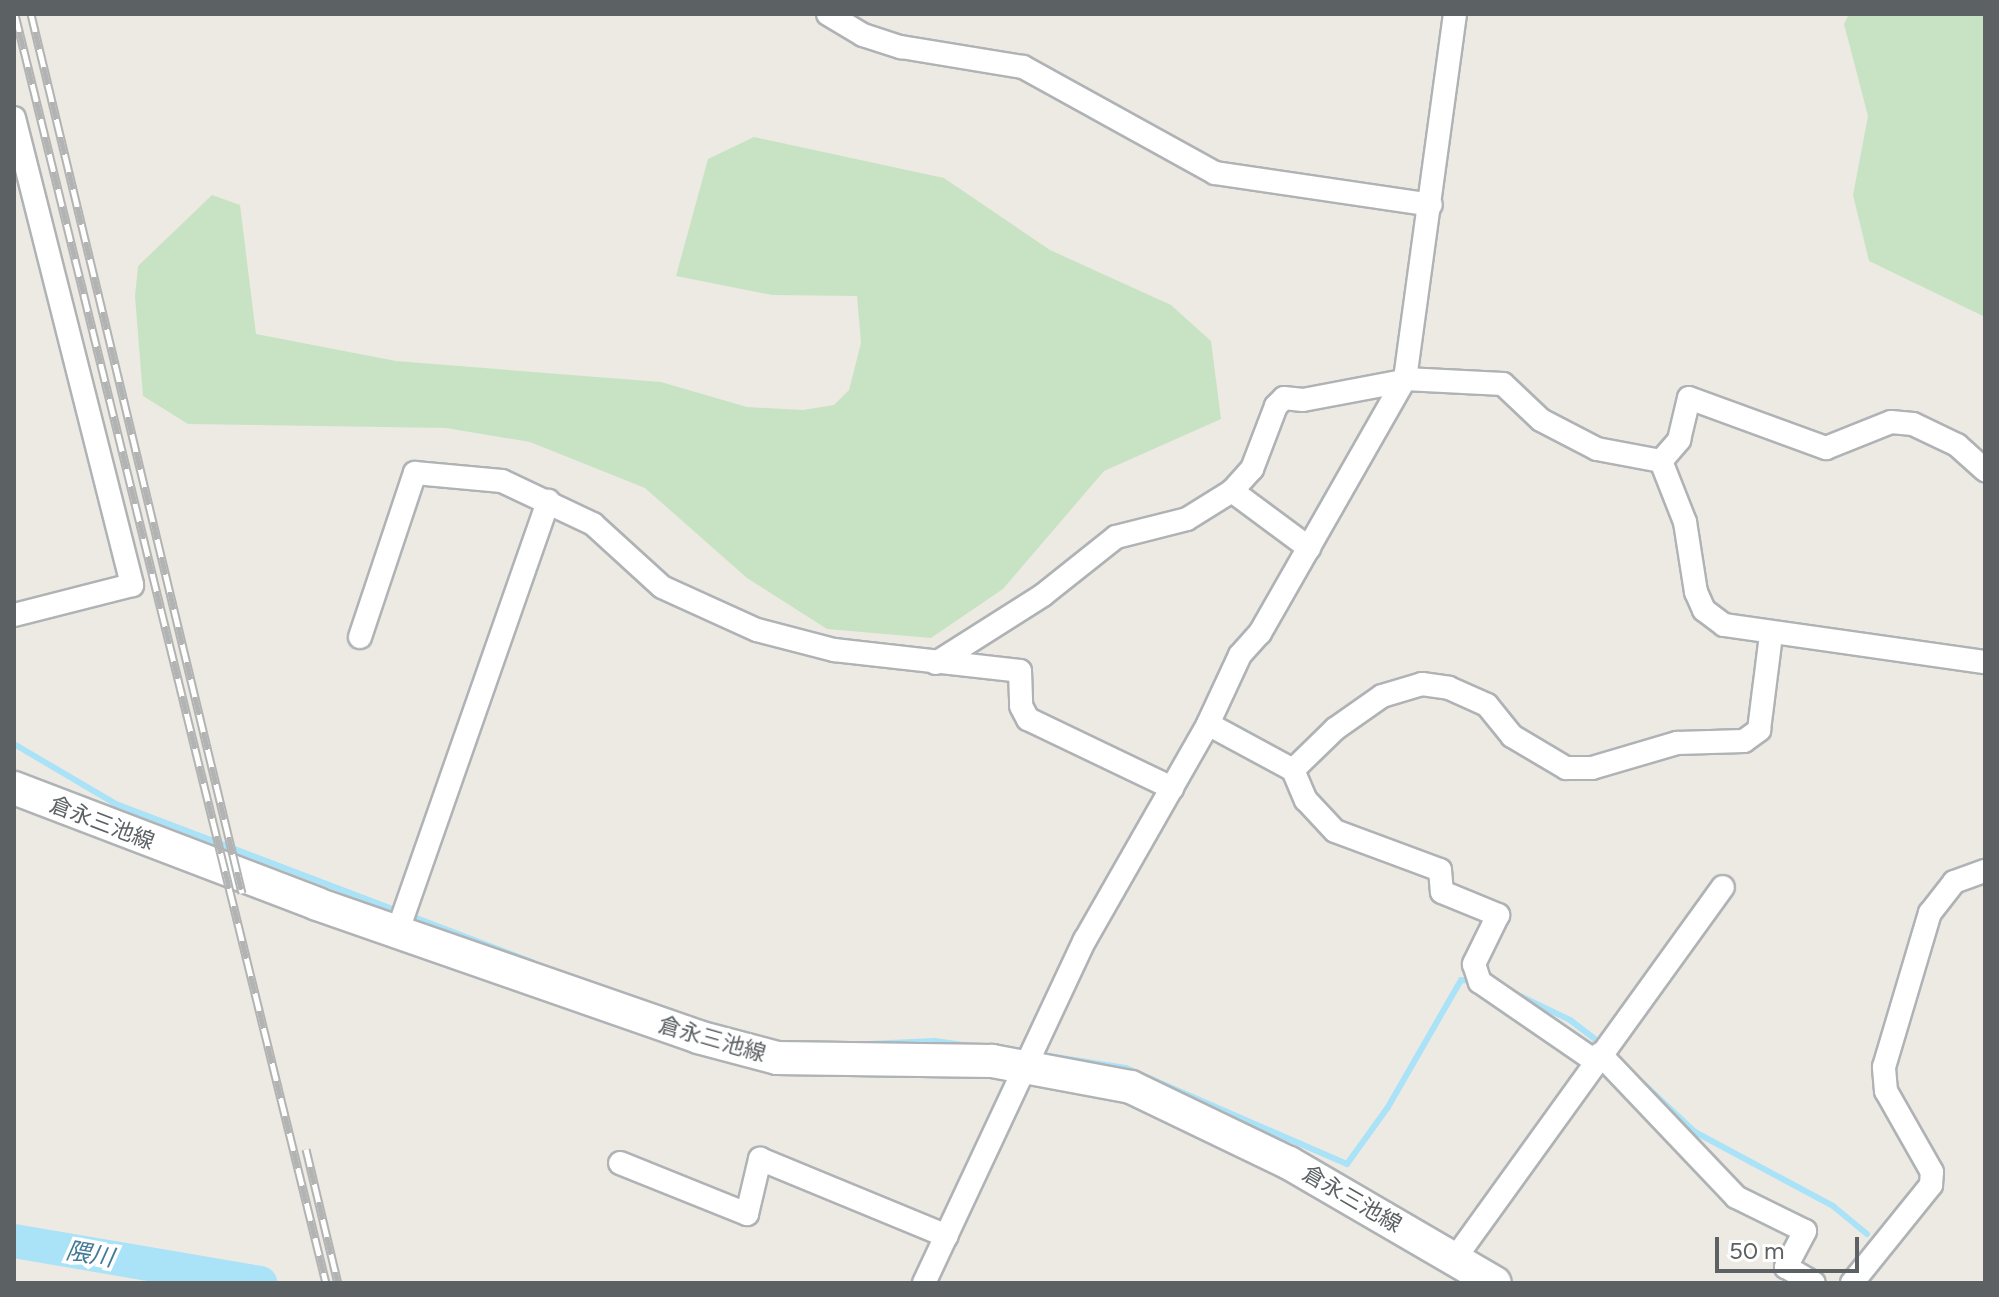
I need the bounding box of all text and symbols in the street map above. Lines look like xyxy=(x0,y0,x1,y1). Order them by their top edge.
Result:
street label: 倉永三池線 xyxy=(46,791,158,855)
street label: 倉永三池線 xyxy=(655,1011,769,1067)
street label: 倉永三池線 xyxy=(1298,1160,1406,1238)
scale bar xyxy=(1719,1221,1863,1271)
water label: 隈川 xyxy=(64,1236,116,1272)
text: 50 m xyxy=(1729,1236,1785,1265)

